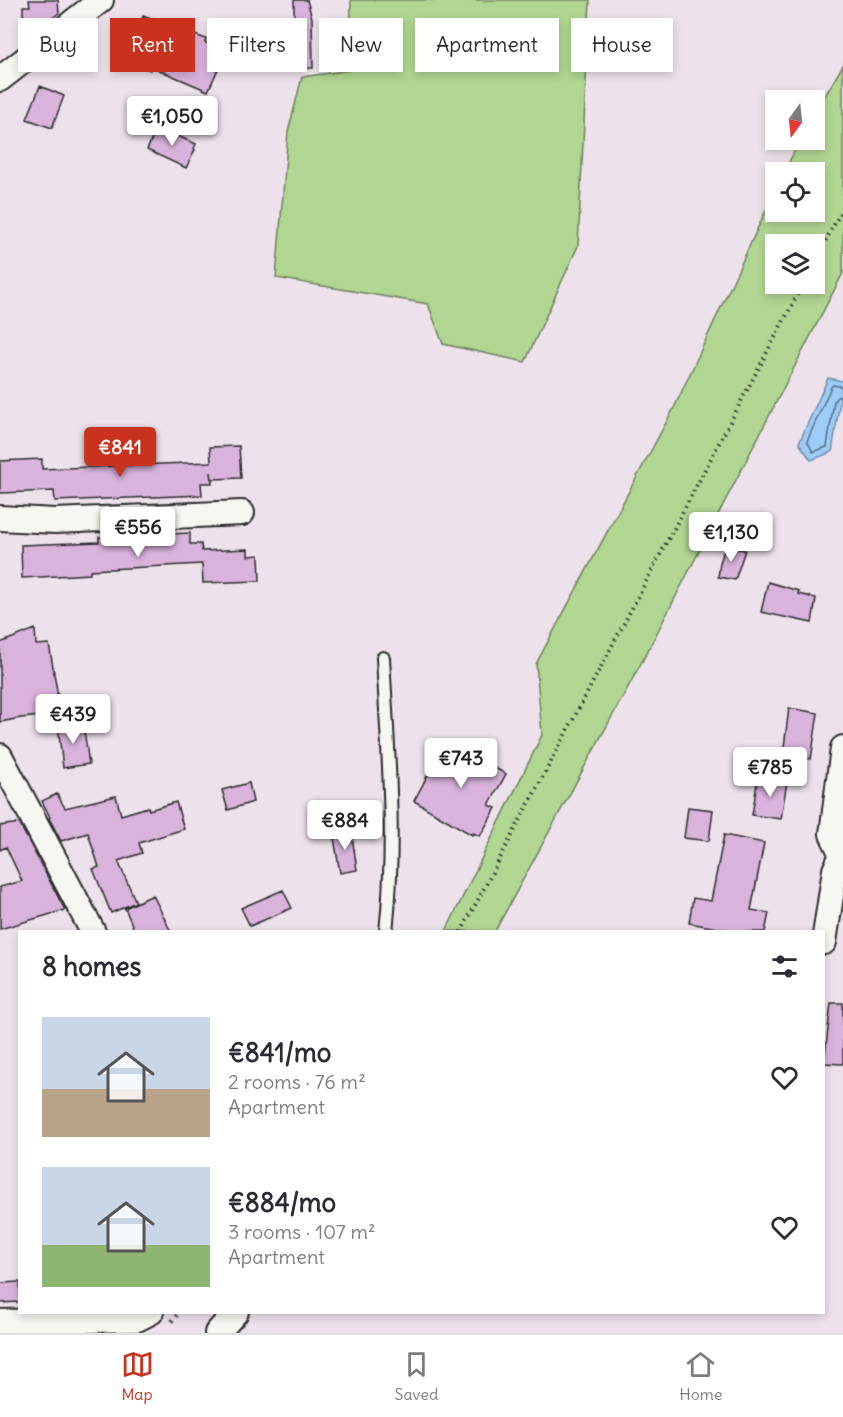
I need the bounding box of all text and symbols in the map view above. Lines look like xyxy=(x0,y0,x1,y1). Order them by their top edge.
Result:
chip: Buy xyxy=(18,18,98,72)
chip: Rent xyxy=(110,18,195,72)
chip: Filters xyxy=(207,18,307,72)
chip: New xyxy=(319,18,403,72)
chip: Apartment xyxy=(415,18,559,72)
chip: House xyxy=(571,18,673,72)
north arrow xyxy=(765,90,825,150)
map controls xyxy=(765,90,825,294)
pin: €1,050 xyxy=(123,96,221,147)
text: €1,050 xyxy=(141,103,203,128)
button: locate xyxy=(765,162,825,222)
button: layers xyxy=(765,234,825,294)
pin: €841 xyxy=(84,427,156,478)
text: €841 xyxy=(98,434,142,459)
pin: €556 xyxy=(102,507,174,558)
pin: €1,130 xyxy=(682,512,780,563)
text: €556 xyxy=(114,514,162,539)
text: €1,130 xyxy=(703,519,759,544)
pin: €439 xyxy=(37,694,109,745)
text: €439 xyxy=(49,701,97,726)
pin: €743 xyxy=(425,738,497,789)
text: €743 xyxy=(438,745,484,770)
pin: €785 xyxy=(734,747,806,798)
text: €785 xyxy=(747,754,793,779)
pin: €884 xyxy=(309,800,381,851)
text: €884 xyxy=(321,807,369,832)
text: 8 homes xyxy=(42,950,141,983)
icon: filters xyxy=(768,950,801,983)
text: €841/mo xyxy=(228,1036,331,1069)
icon: home xyxy=(90,1041,162,1113)
icon: heart xyxy=(768,1061,801,1094)
text: 2 rooms · 76 m² xyxy=(228,1069,366,1094)
text: Apartment xyxy=(228,1094,325,1119)
text: €884/mo xyxy=(228,1186,336,1219)
icon: home xyxy=(90,1191,162,1263)
icon: heart xyxy=(768,1211,801,1244)
text: 3 rooms · 107 m² xyxy=(228,1219,376,1244)
text: Apartment xyxy=(228,1244,325,1269)
tab: Map xyxy=(121,1348,154,1404)
tab: Saved xyxy=(395,1348,438,1404)
tab: Home xyxy=(679,1348,722,1404)

